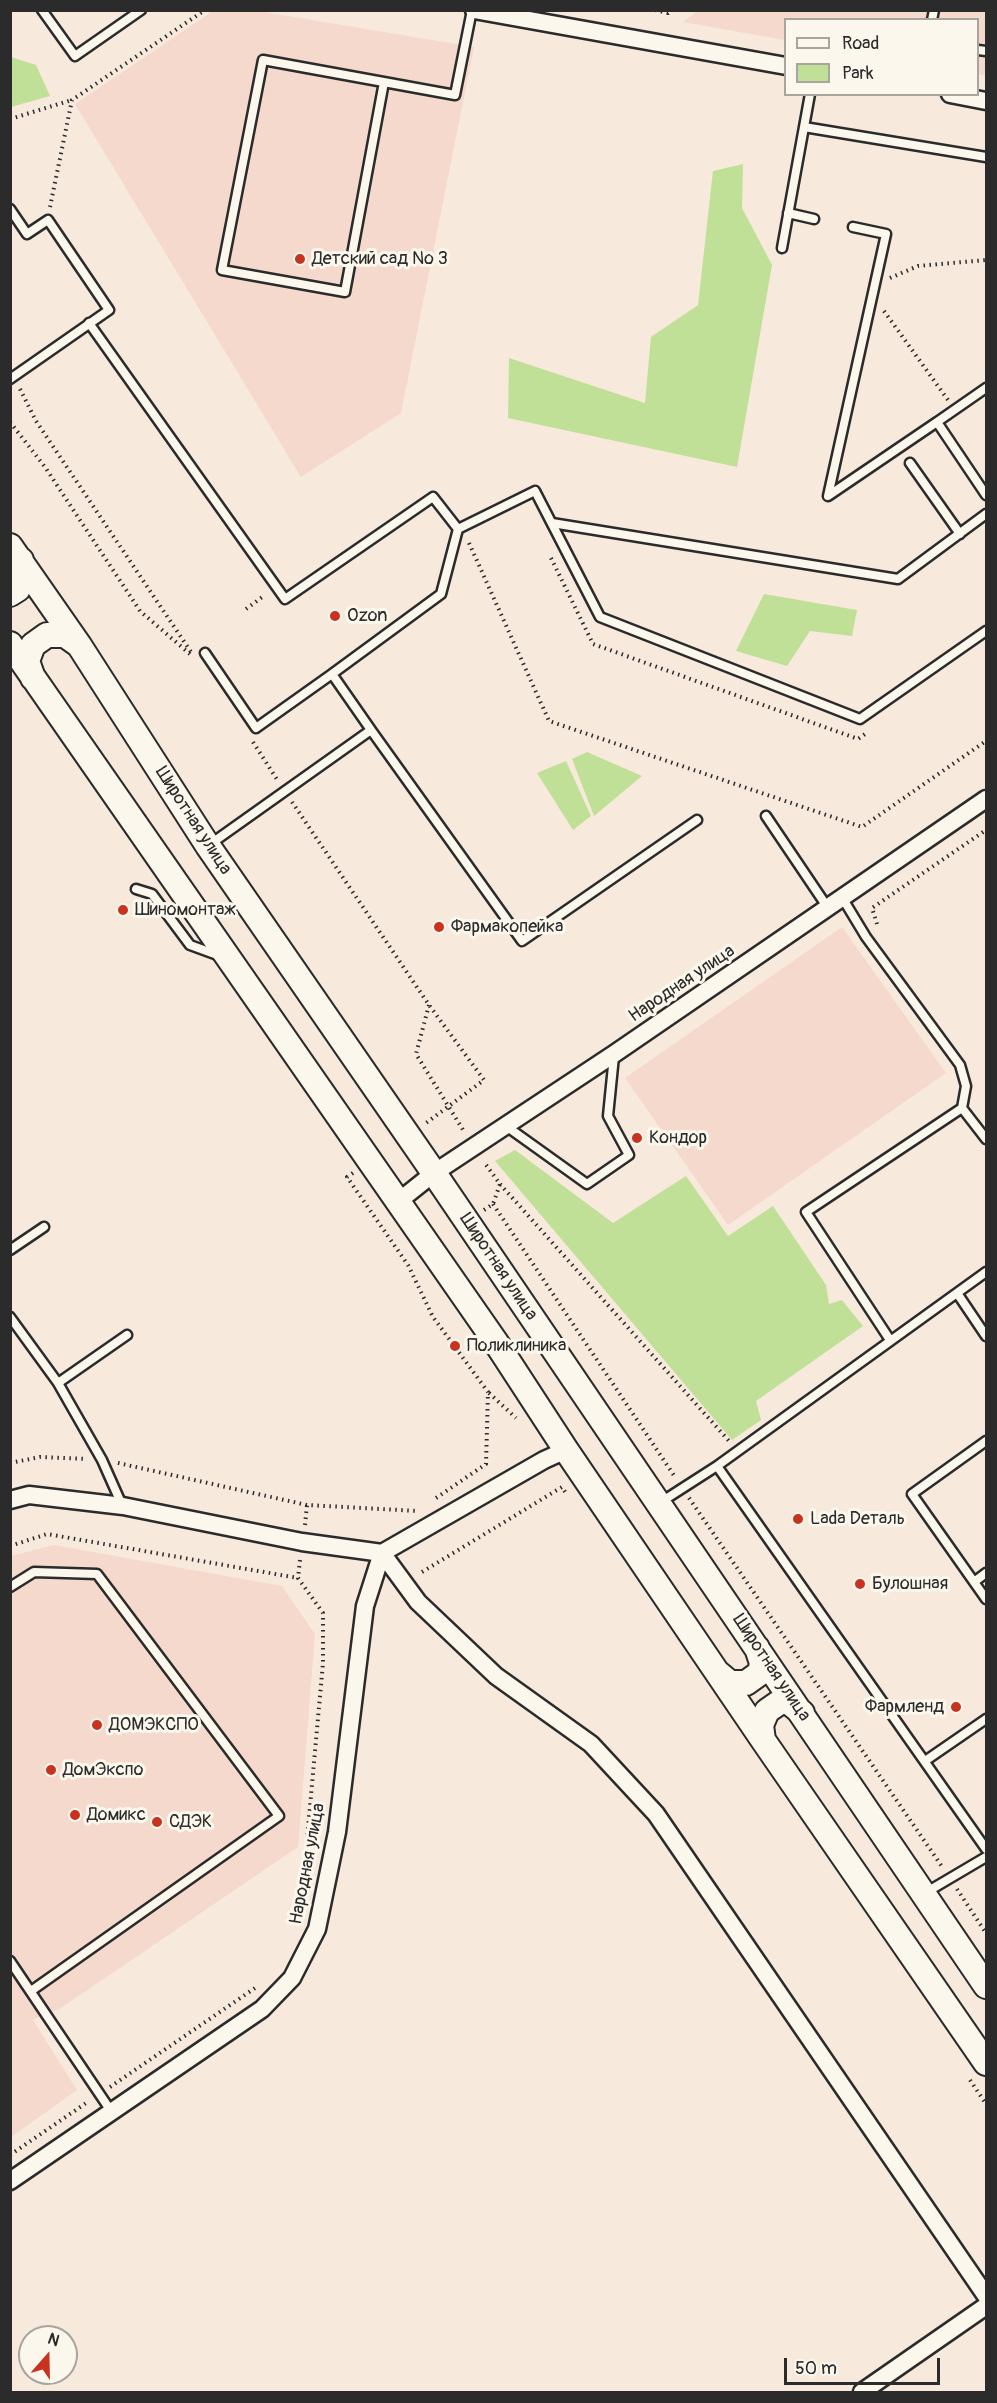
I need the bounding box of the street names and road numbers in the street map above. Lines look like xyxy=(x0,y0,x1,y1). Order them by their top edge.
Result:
street label: Широтная улица xyxy=(150,763,236,879)
street label: Народная улица xyxy=(625,941,739,1027)
street label: Широтная улица xyxy=(454,1209,542,1325)
street label: Широтная улица xyxy=(727,1610,815,1726)
street label: Народная улица xyxy=(286,1801,330,1927)

